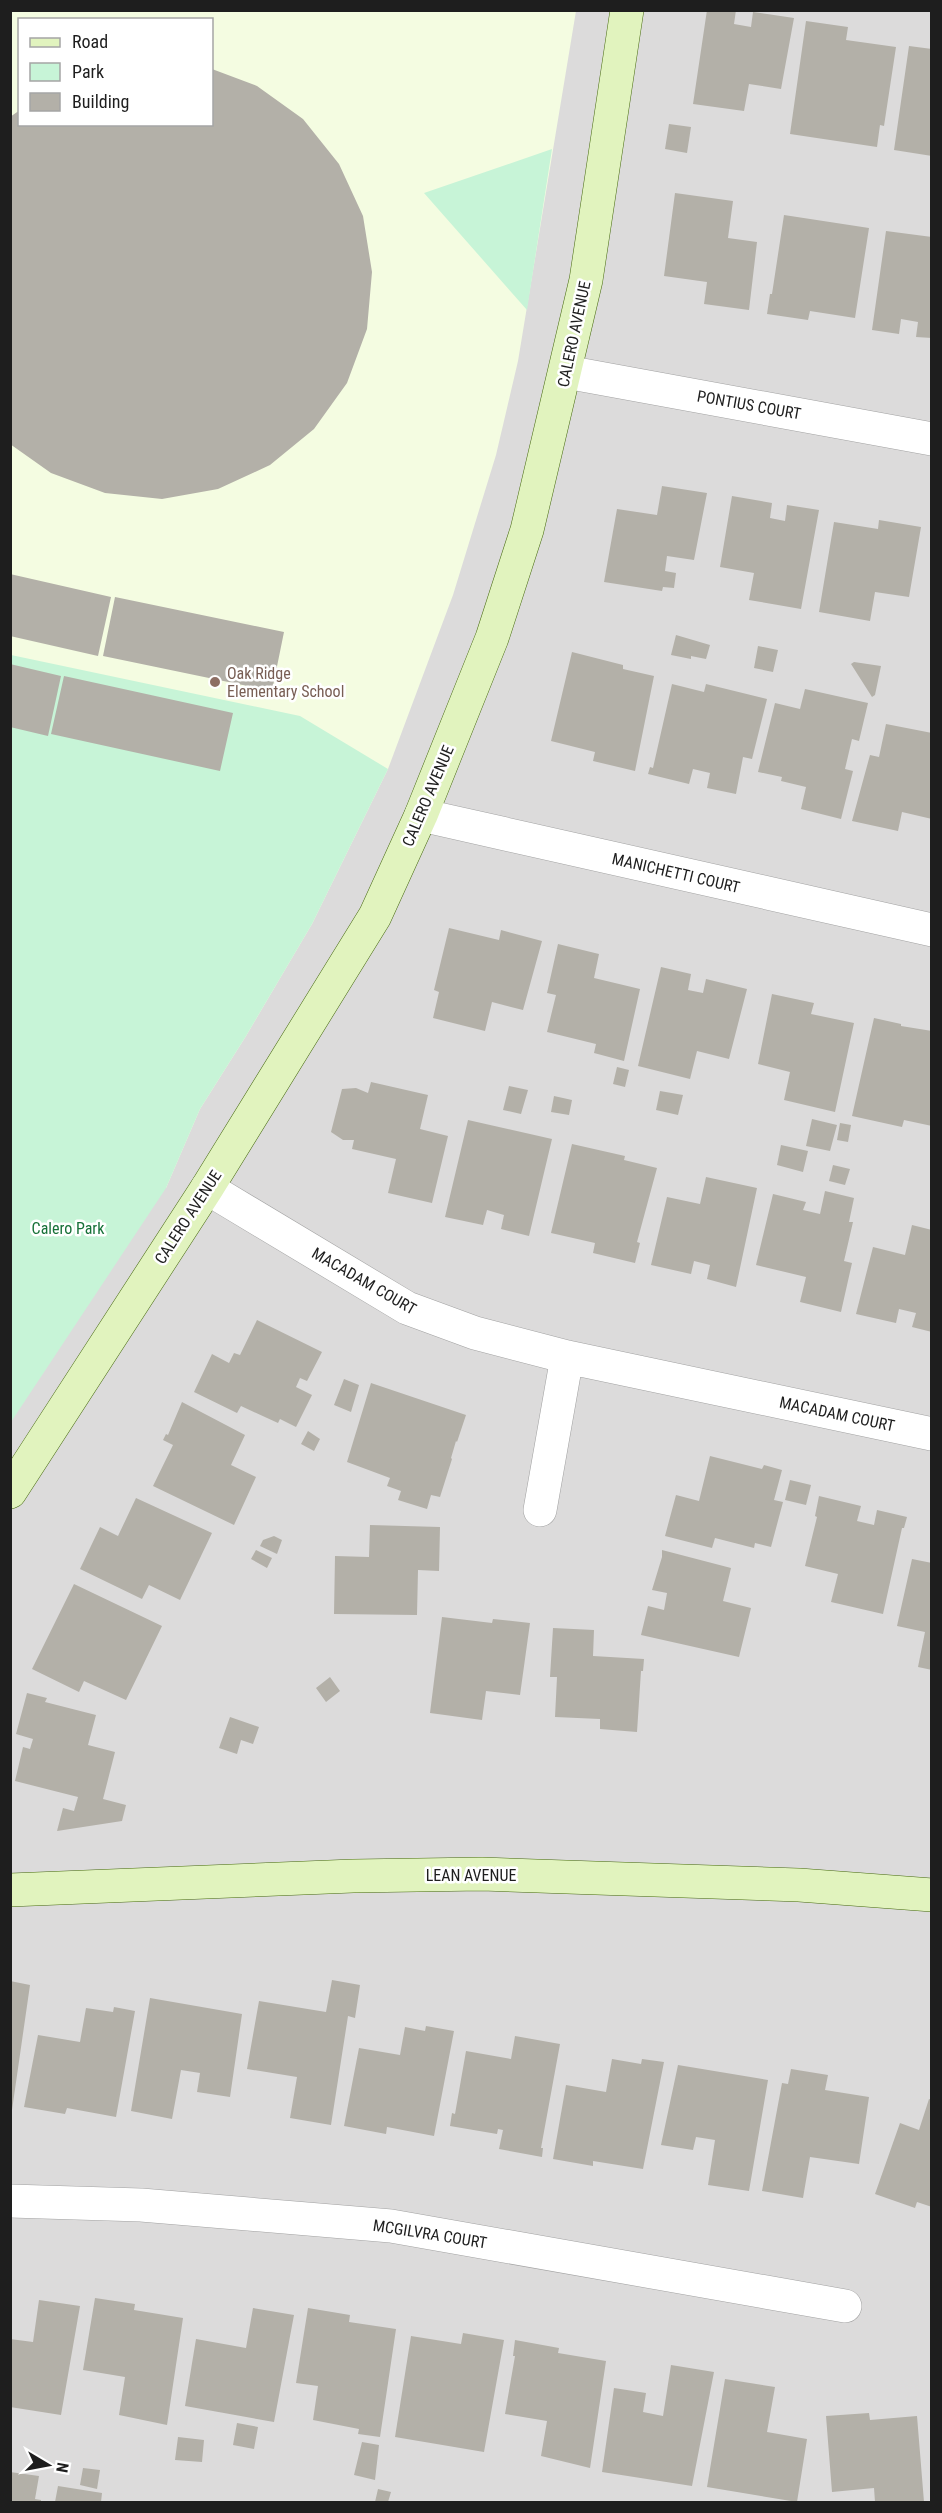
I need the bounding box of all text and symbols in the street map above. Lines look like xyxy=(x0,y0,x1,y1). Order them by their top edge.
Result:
legend xyxy=(18,18,213,126)
text: Road xyxy=(72,31,108,52)
text: Park xyxy=(72,61,104,82)
text: Building xyxy=(72,91,129,112)
street label: CALERO AVENUE xyxy=(553,279,595,389)
street label: PONTIUS COURT xyxy=(695,386,803,424)
place label: Oak Ridge Elementary School xyxy=(227,664,344,701)
marker: Oak Ridge Elementary School xyxy=(208,675,222,689)
street label: CALERO AVENUE xyxy=(398,743,458,849)
street label: MANICHETTI COURT xyxy=(610,849,742,897)
street label: CALERO AVENUE xyxy=(151,1167,225,1267)
park label: Calero Park xyxy=(32,1219,105,1238)
street label: MACADAM COURT xyxy=(308,1243,420,1319)
street label: MACADAM COURT xyxy=(778,1392,896,1436)
street label: LEAN AVENUE xyxy=(426,1866,516,1885)
street label: MCGILVRA COURT xyxy=(372,2216,488,2252)
north arrow xyxy=(18,2435,78,2495)
text: N xyxy=(52,2461,72,2474)

